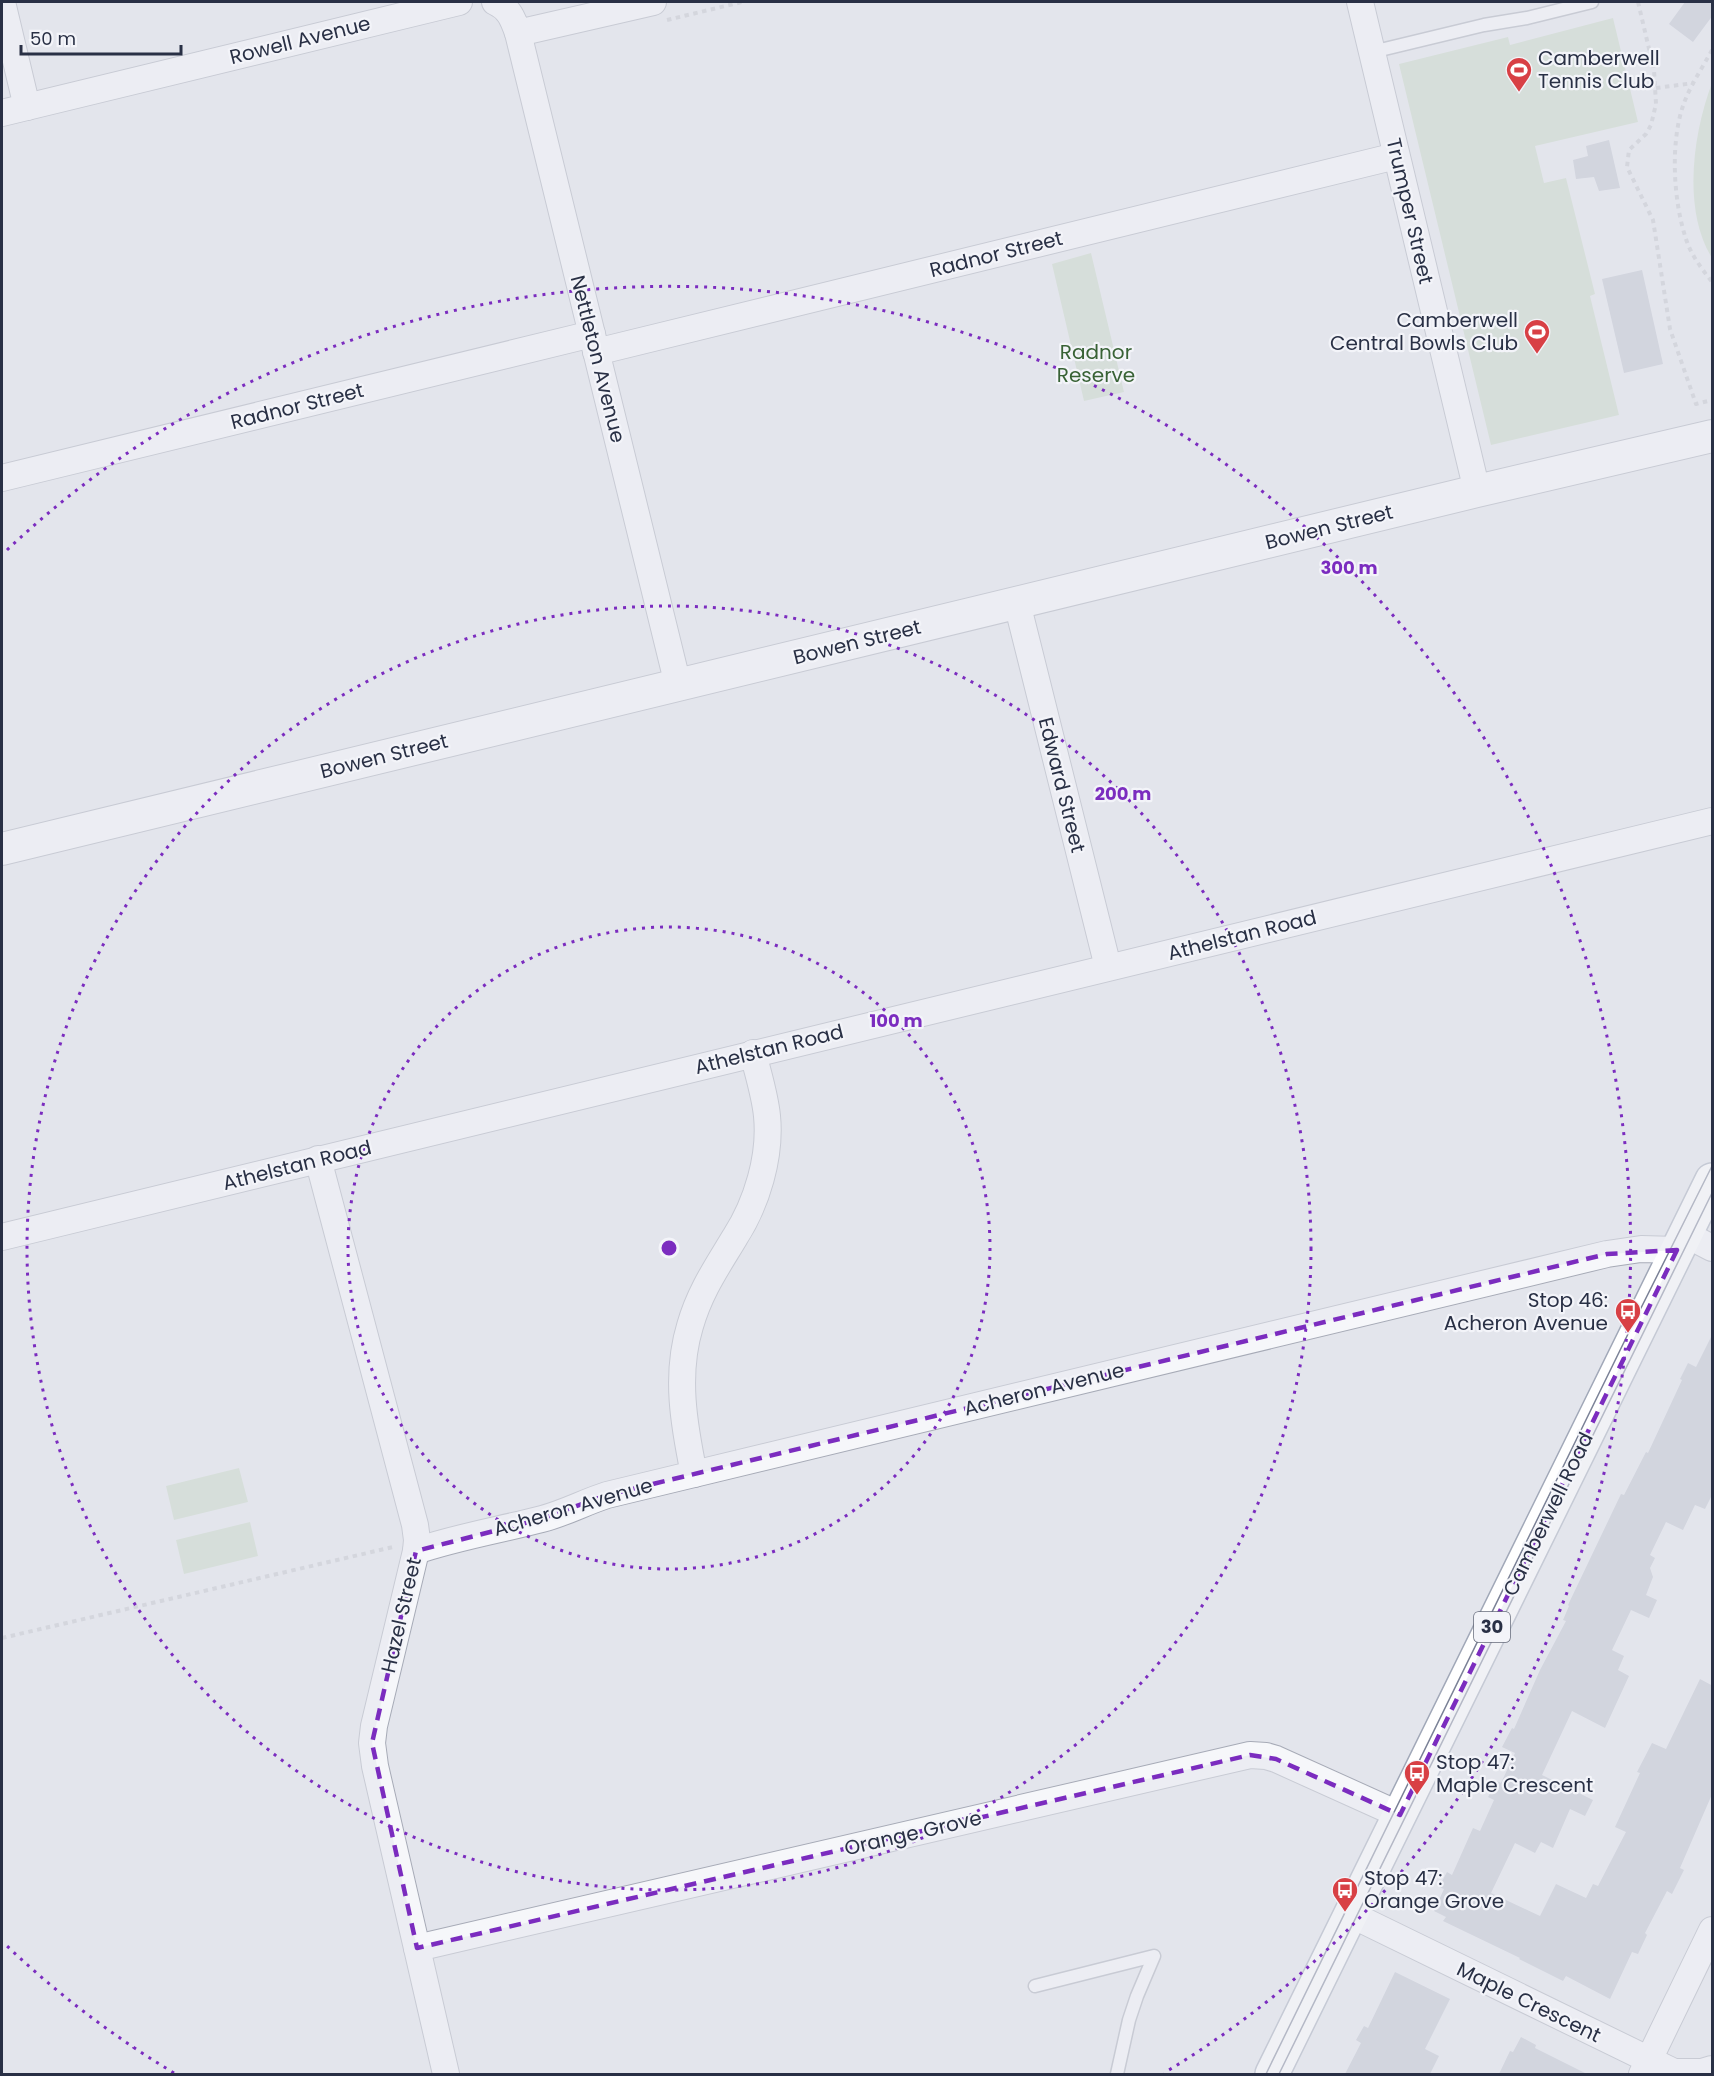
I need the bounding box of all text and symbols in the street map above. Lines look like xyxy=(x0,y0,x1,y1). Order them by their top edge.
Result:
street label: Rowell Avenue xyxy=(227,9,373,71)
scale bar xyxy=(21,18,182,56)
text: 50 m xyxy=(30,26,76,51)
place label: Camberwell Tennis Club xyxy=(1538,44,1660,95)
sports icon: Camberwell Tennis Club xyxy=(1504,55,1534,93)
street label: Trumper Street xyxy=(1380,135,1440,287)
street label: Radnor Street xyxy=(927,224,1065,284)
street label: Nettleton Avenue xyxy=(564,272,632,446)
place label: Camberwell Central Bowls Club xyxy=(1330,306,1518,357)
sports icon: Camberwell Central Bowls Club xyxy=(1522,317,1552,355)
park label: Radnor Reserve xyxy=(1057,338,1135,389)
street label: Radnor Street xyxy=(228,376,366,436)
street label: Bowen Street xyxy=(1262,498,1396,556)
text: 300 m xyxy=(1320,555,1378,580)
street label: Bowen Street xyxy=(790,613,924,671)
street label: Edward Street xyxy=(1032,714,1092,856)
street label: Bowen Street xyxy=(317,727,451,785)
text: 200 m xyxy=(1095,781,1151,806)
street label: Athelstan Road xyxy=(1165,903,1319,967)
text: 100 m xyxy=(869,1008,923,1033)
street label: Athelstan Road xyxy=(692,1017,846,1081)
street label: Athelstan Road xyxy=(220,1133,374,1197)
centre of rings xyxy=(659,1238,679,1258)
place label: Stop 46: Acheron Avenue xyxy=(1444,1286,1608,1337)
bus stop icon: Stop 46: Acheron Avenue xyxy=(1613,1296,1643,1334)
street label: Acheron Avenue xyxy=(961,1356,1127,1422)
street label: Camberwell Road xyxy=(1496,1427,1600,1601)
street label: Acheron Avenue xyxy=(490,1471,656,1543)
street label: Hazel Street xyxy=(374,1555,428,1675)
road number: 30 xyxy=(1474,1612,1510,1642)
place label: Stop 47: Maple Crescent xyxy=(1436,1748,1593,1799)
bus stop icon: Stop 47: Maple Crescent xyxy=(1402,1758,1432,1796)
street label: Orange Grove xyxy=(842,1804,984,1862)
place label: Stop 47: Orange Grove xyxy=(1364,1864,1504,1915)
bus stop icon: Stop 47: Orange Grove xyxy=(1330,1875,1360,1913)
street label: Maple Crescent xyxy=(1452,1955,1606,2049)

